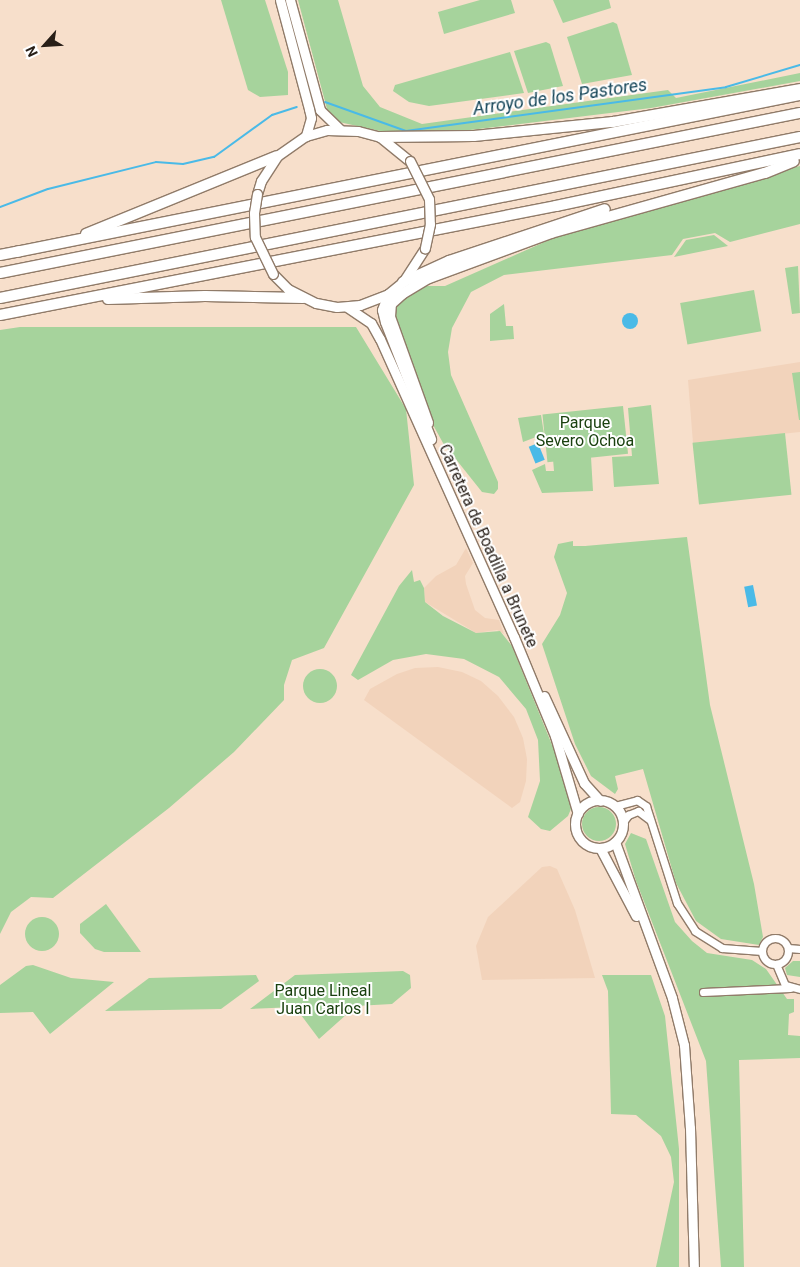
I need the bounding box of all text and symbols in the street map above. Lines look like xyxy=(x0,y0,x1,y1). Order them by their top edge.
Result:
north arrow xyxy=(20,20,70,70)
text: N xyxy=(22,44,41,60)
water label: Arroyo de los Pastores xyxy=(472,74,648,120)
park label: Parque Severo Ochoa xyxy=(536,413,634,451)
street label: Carretera de Boadilla a Brunete xyxy=(434,441,542,651)
park label: Parque Lineal Juan Carlos I xyxy=(275,981,371,1019)

